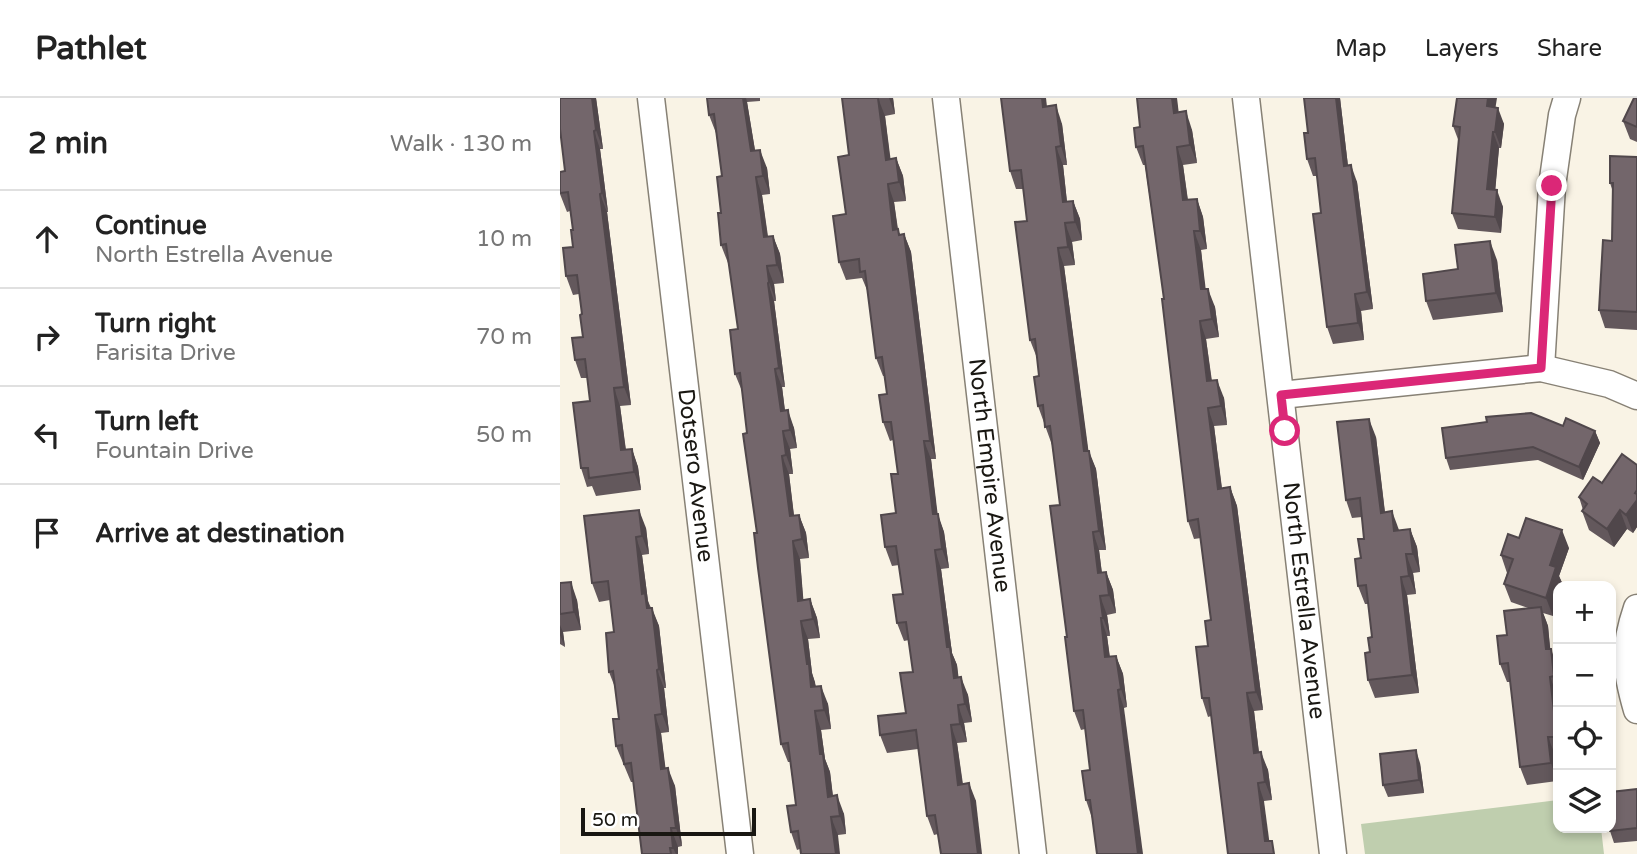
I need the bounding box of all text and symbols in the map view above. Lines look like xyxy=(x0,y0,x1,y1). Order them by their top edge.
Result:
text: Pathlet xyxy=(35,29,147,68)
text: Map xyxy=(1335,34,1387,63)
text: Layers xyxy=(1425,34,1499,63)
text: Share xyxy=(1537,34,1602,63)
text: 2 min xyxy=(28,125,108,162)
text: Walk · 130 m xyxy=(390,130,532,158)
route end xyxy=(1536,170,1567,201)
text: Continue xyxy=(95,210,207,241)
icon: ahead xyxy=(28,220,66,258)
text: 10 m xyxy=(476,225,532,253)
text: North Estrella Avenue xyxy=(95,241,333,269)
text: Turn right xyxy=(95,308,216,339)
icon: right xyxy=(28,318,66,356)
text: 70 m xyxy=(476,323,532,351)
text: Farisita Drive xyxy=(95,339,236,367)
street label: North Empire Avenue xyxy=(962,357,1017,594)
street label: Dotsero Avenue xyxy=(671,387,720,564)
text: Turn left xyxy=(95,406,198,437)
route start xyxy=(1269,415,1300,446)
icon: left xyxy=(28,416,66,454)
text: 50 m xyxy=(476,421,532,449)
text: Fountain Drive xyxy=(95,437,254,465)
street label: North Estrella Avenue xyxy=(1276,481,1331,721)
icon: arrive xyxy=(28,514,66,552)
text: Arrive at destination xyxy=(95,518,345,549)
map controls xyxy=(1553,581,1616,833)
button: + xyxy=(1553,581,1616,644)
button: − xyxy=(1553,644,1616,707)
button: locate xyxy=(1553,707,1616,770)
button: layers xyxy=(1553,770,1616,833)
scale bar xyxy=(581,805,756,837)
text: 50 m xyxy=(592,809,638,831)

